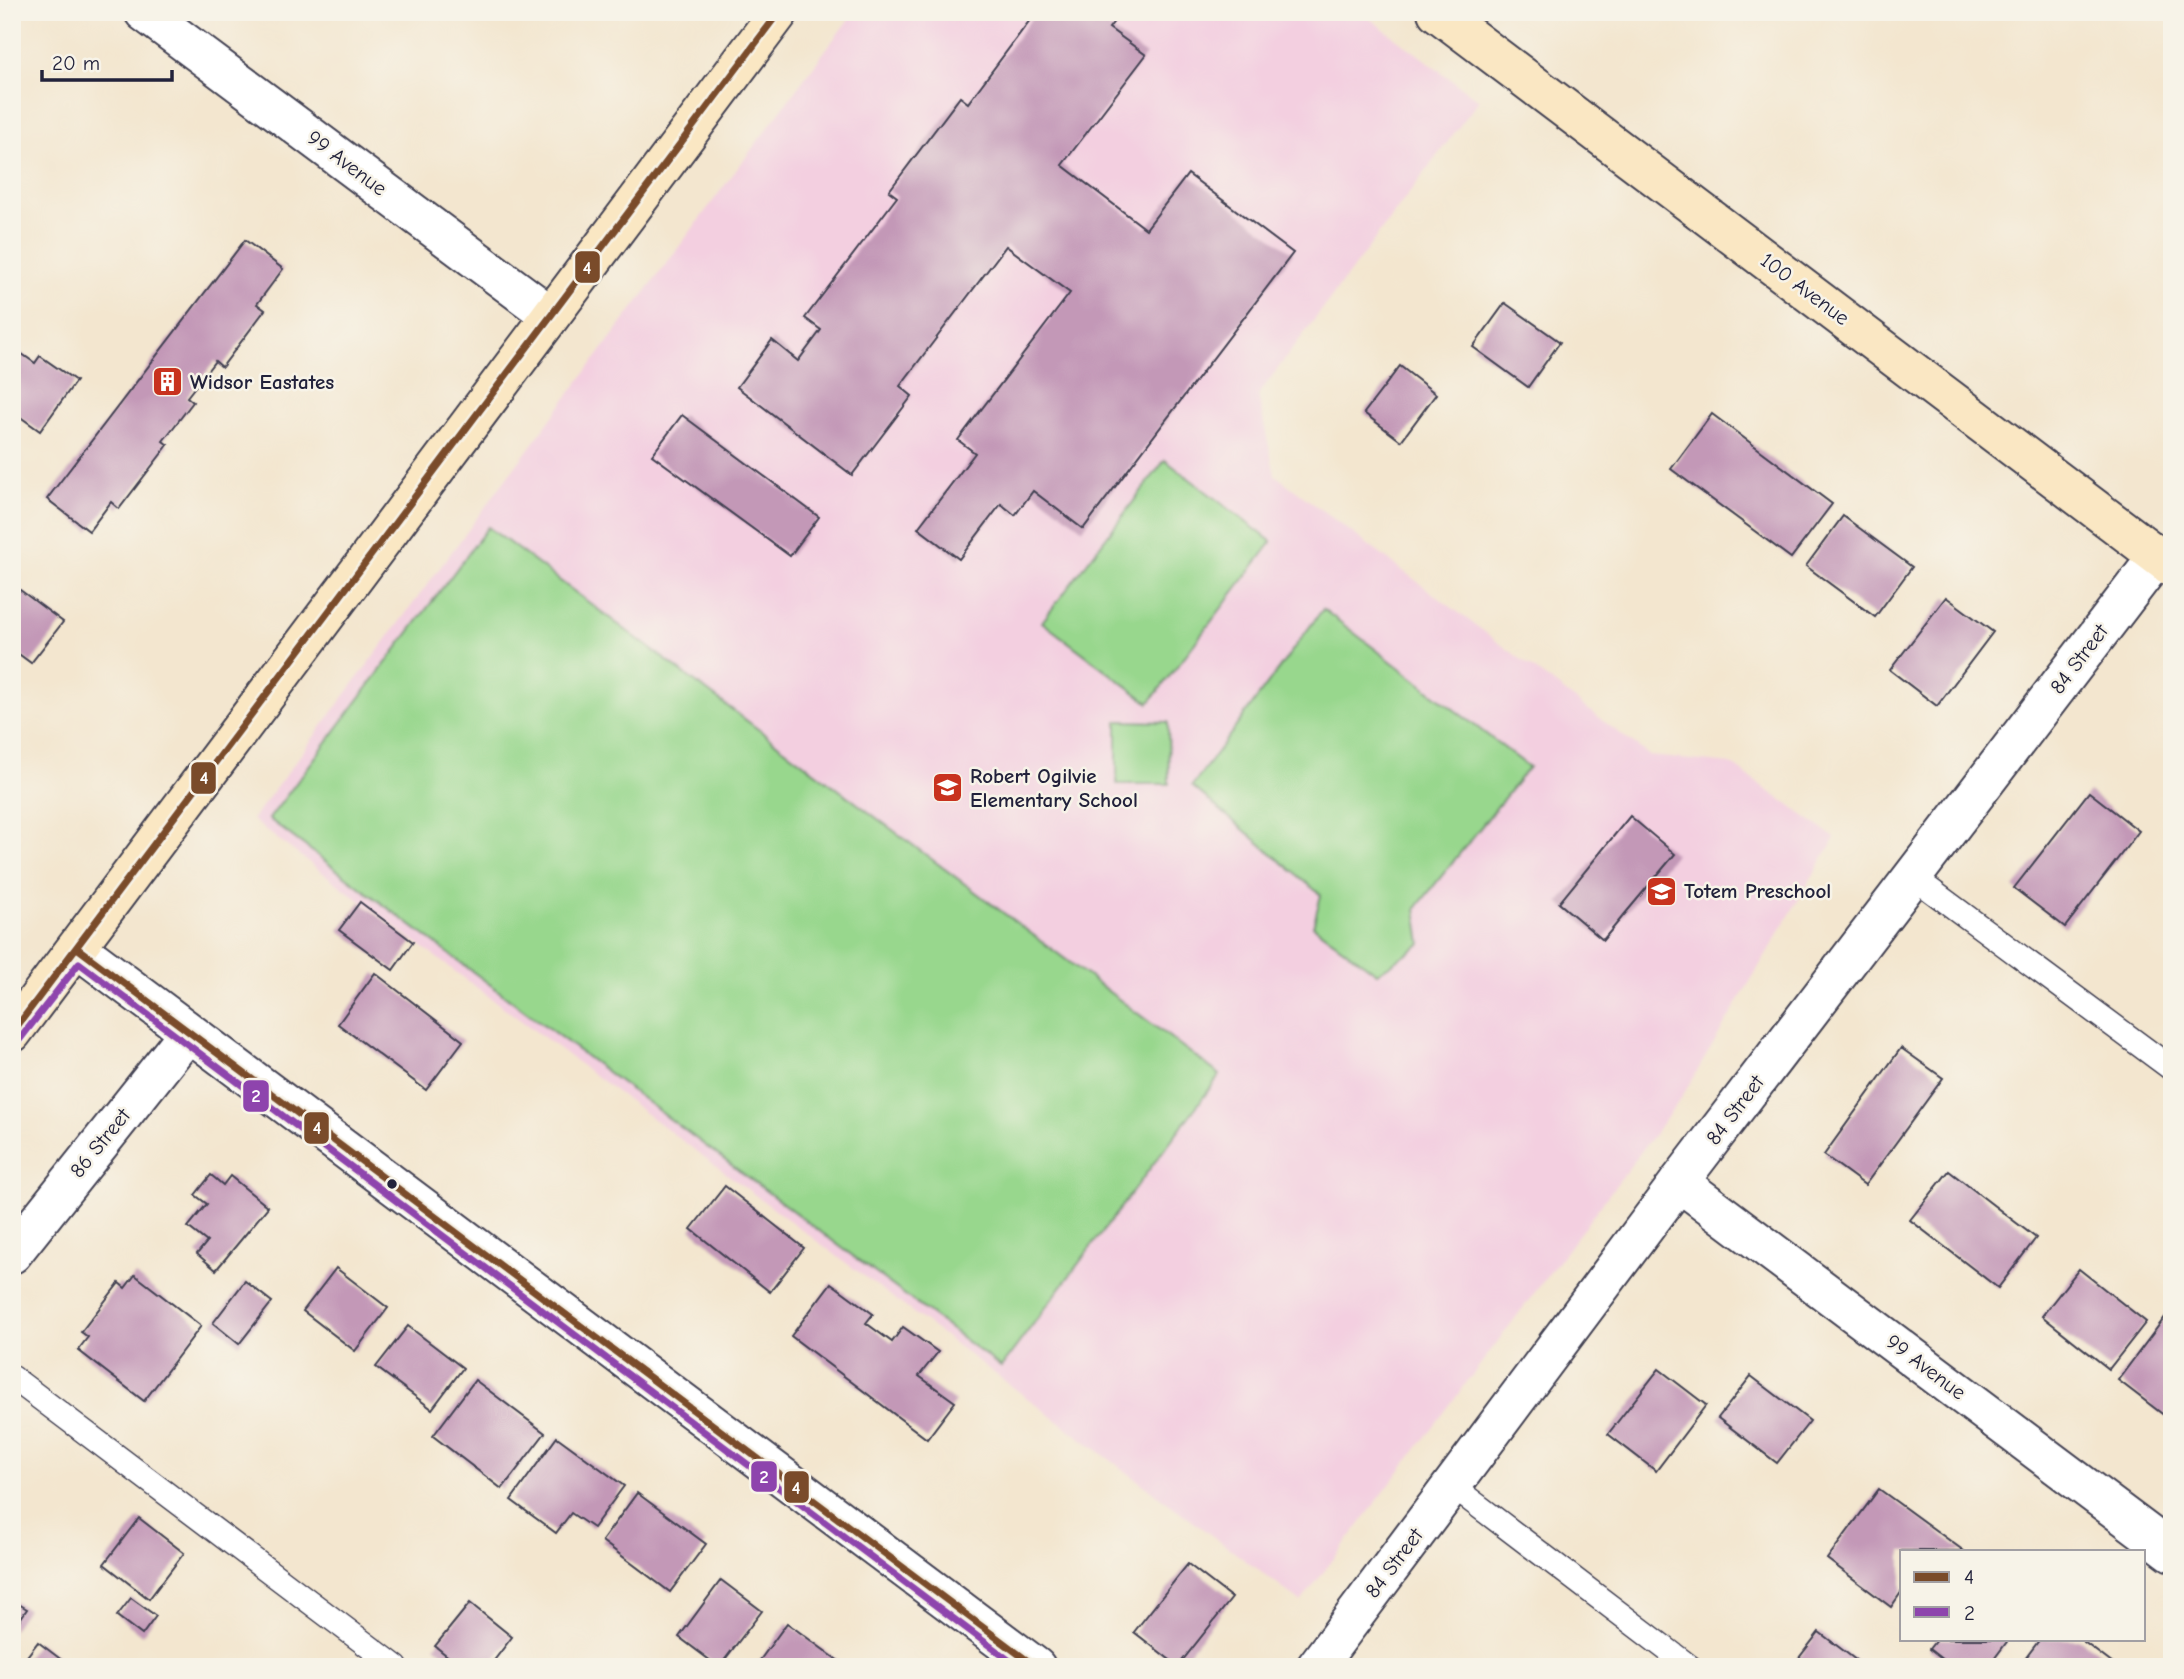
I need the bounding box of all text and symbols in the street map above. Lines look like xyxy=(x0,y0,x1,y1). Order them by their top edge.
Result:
scale bar xyxy=(42,38,172,82)
text: 20 m xyxy=(52,51,100,75)
street label: 99 Avenue xyxy=(303,125,391,201)
street label: 100 Avenue xyxy=(1756,248,1854,330)
line badge: 4 xyxy=(574,250,601,284)
text: 4 xyxy=(583,257,592,279)
building icon: Widsor Eastates xyxy=(150,365,184,399)
place label: Widsor Eastates xyxy=(190,370,334,394)
street label: 84 Street xyxy=(2045,619,2113,698)
line badge: 4 xyxy=(190,761,217,795)
place label: Robert Ogilvie Elementary School xyxy=(970,764,1138,812)
text: 4 xyxy=(200,767,209,789)
school or university icon: Robert Ogilvie Elementary School xyxy=(930,771,964,805)
school or university icon: Totem Preschool xyxy=(1644,874,1678,908)
place label: Totem Preschool xyxy=(1684,879,1831,903)
street label: 84 Street xyxy=(1701,1070,1769,1149)
line badge: 2 xyxy=(242,1079,270,1113)
text: 2 xyxy=(251,1085,261,1107)
street label: 86 Street xyxy=(65,1103,136,1182)
line badge: 4 xyxy=(303,1111,330,1145)
text: 4 xyxy=(313,1117,322,1139)
unlabelled marker xyxy=(385,1177,399,1191)
street label: 99 Avenue xyxy=(1882,1329,1970,1405)
line badge: 2 xyxy=(750,1460,778,1493)
text: 2 xyxy=(759,1466,769,1488)
line badge: 4 xyxy=(783,1470,810,1504)
text: 4 xyxy=(792,1477,801,1499)
street label: 84 Street xyxy=(1360,1523,1428,1602)
legend xyxy=(1900,1550,2146,1640)
text: 4 xyxy=(1964,1565,1974,1589)
text: 2 xyxy=(1964,1601,1975,1625)

